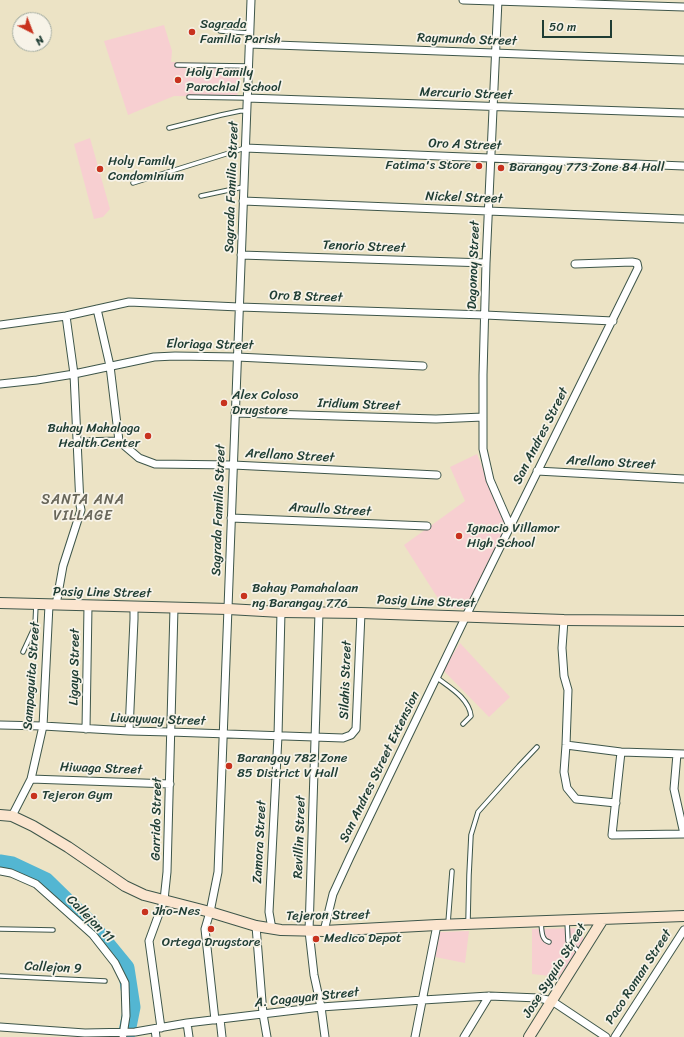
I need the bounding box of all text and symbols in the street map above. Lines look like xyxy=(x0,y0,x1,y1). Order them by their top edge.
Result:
north arrow xyxy=(12,12,52,52)
scale bar xyxy=(544,12,614,38)
text: 50 m xyxy=(549,16,576,38)
place label: Sagrada Familia Parish xyxy=(200,17,281,48)
marker: Sagrada Familia Parish xyxy=(187,27,197,37)
street label: Raymundo Street xyxy=(417,30,517,50)
text: N xyxy=(31,31,49,50)
place label: Holy Family Parochial School xyxy=(186,65,281,96)
marker: Holy Family Parochial School xyxy=(173,75,183,85)
street label: Mercurio Street xyxy=(419,85,513,103)
street label: Sagrada Familia Street xyxy=(222,121,242,253)
street label: Oro A Street xyxy=(428,136,502,154)
place label: Holy Family Condominium xyxy=(108,154,184,185)
place label: Fatima's Store xyxy=(386,158,471,174)
place label: Barangay 773 Zone 84 Hall xyxy=(509,160,664,176)
marker: Fatima's Store xyxy=(474,161,484,171)
marker: Barangay 773 Zone 84 Hall xyxy=(496,163,506,173)
marker: Holy Family Condominium xyxy=(95,164,105,174)
street label: Nickel Street xyxy=(425,189,503,207)
street label: Dagonoy Street xyxy=(465,220,483,310)
street label: Tenorio Street xyxy=(322,238,406,256)
street label: Oro B Street xyxy=(269,288,343,306)
street label: Eloriaga Street xyxy=(166,336,254,354)
street label: San Andres Street xyxy=(510,385,572,487)
place label: Alex Coloso Drugstore xyxy=(232,388,298,419)
street label: Iridium Street xyxy=(317,396,401,414)
marker: Alex Coloso Drugstore xyxy=(219,398,229,408)
place label: Buhay Mahalaga Health Center xyxy=(48,421,140,452)
marker: Buhay Mahalaga Health Center xyxy=(143,431,153,441)
street label: Sagrada Familia Street xyxy=(209,444,229,576)
street label: Arellano Street xyxy=(245,446,335,466)
street label: Arellano Street xyxy=(566,453,656,473)
district label: SANTA ANA VILLAGE xyxy=(42,492,124,524)
street label: Araullo Street xyxy=(288,500,372,520)
place label: Ignacio Villamor High School xyxy=(467,521,559,552)
marker: Ignacio Villamor High School xyxy=(454,531,464,541)
place label: Bahay Pamahalaan ng Barangay 776 xyxy=(252,581,358,612)
street label: Pasig Line Street xyxy=(53,584,151,602)
marker: Bahay Pamahalaan ng Barangay 776 xyxy=(239,591,249,601)
street label: Pasig Line Street xyxy=(377,592,475,612)
street label: Sampaguita Street xyxy=(20,621,44,731)
street label: Ligaya Street xyxy=(67,628,83,706)
street label: Silahis Street xyxy=(337,640,355,720)
street label: San Andres Street Extension xyxy=(337,689,423,845)
street label: Liwayway Street xyxy=(110,711,206,729)
place label: Barangay 782 Zone 85 District V Hall xyxy=(237,751,347,782)
street label: Hiwaga Street xyxy=(59,760,143,778)
marker: Barangay 782 Zone 85 District V Hall xyxy=(224,761,234,771)
street label: Garrido Street xyxy=(148,777,166,861)
place label: Tejeron Gym xyxy=(42,788,113,804)
marker: Tejeron Gym xyxy=(29,791,39,801)
street label: Revillin Street xyxy=(291,795,309,879)
street label: Zamora Street xyxy=(250,800,270,884)
street label: Callejon 11 xyxy=(63,892,117,946)
place label: Jho-Nes xyxy=(153,904,200,920)
marker: Jho-Nes xyxy=(140,907,150,917)
street label: Tejeron Street xyxy=(286,907,370,925)
street label: Jose Syquia Street xyxy=(520,921,590,1021)
marker: Ortega Drugstore xyxy=(206,924,216,934)
street label: Paco Roman Street xyxy=(602,927,676,1027)
place label: Medico Depot xyxy=(324,931,402,947)
marker: Medico Depot xyxy=(311,934,321,944)
place label: Ortega Drugstore xyxy=(162,935,260,951)
street label: Callejon 9 xyxy=(24,959,82,977)
street label: A. Cagayan Street xyxy=(254,985,360,1011)

